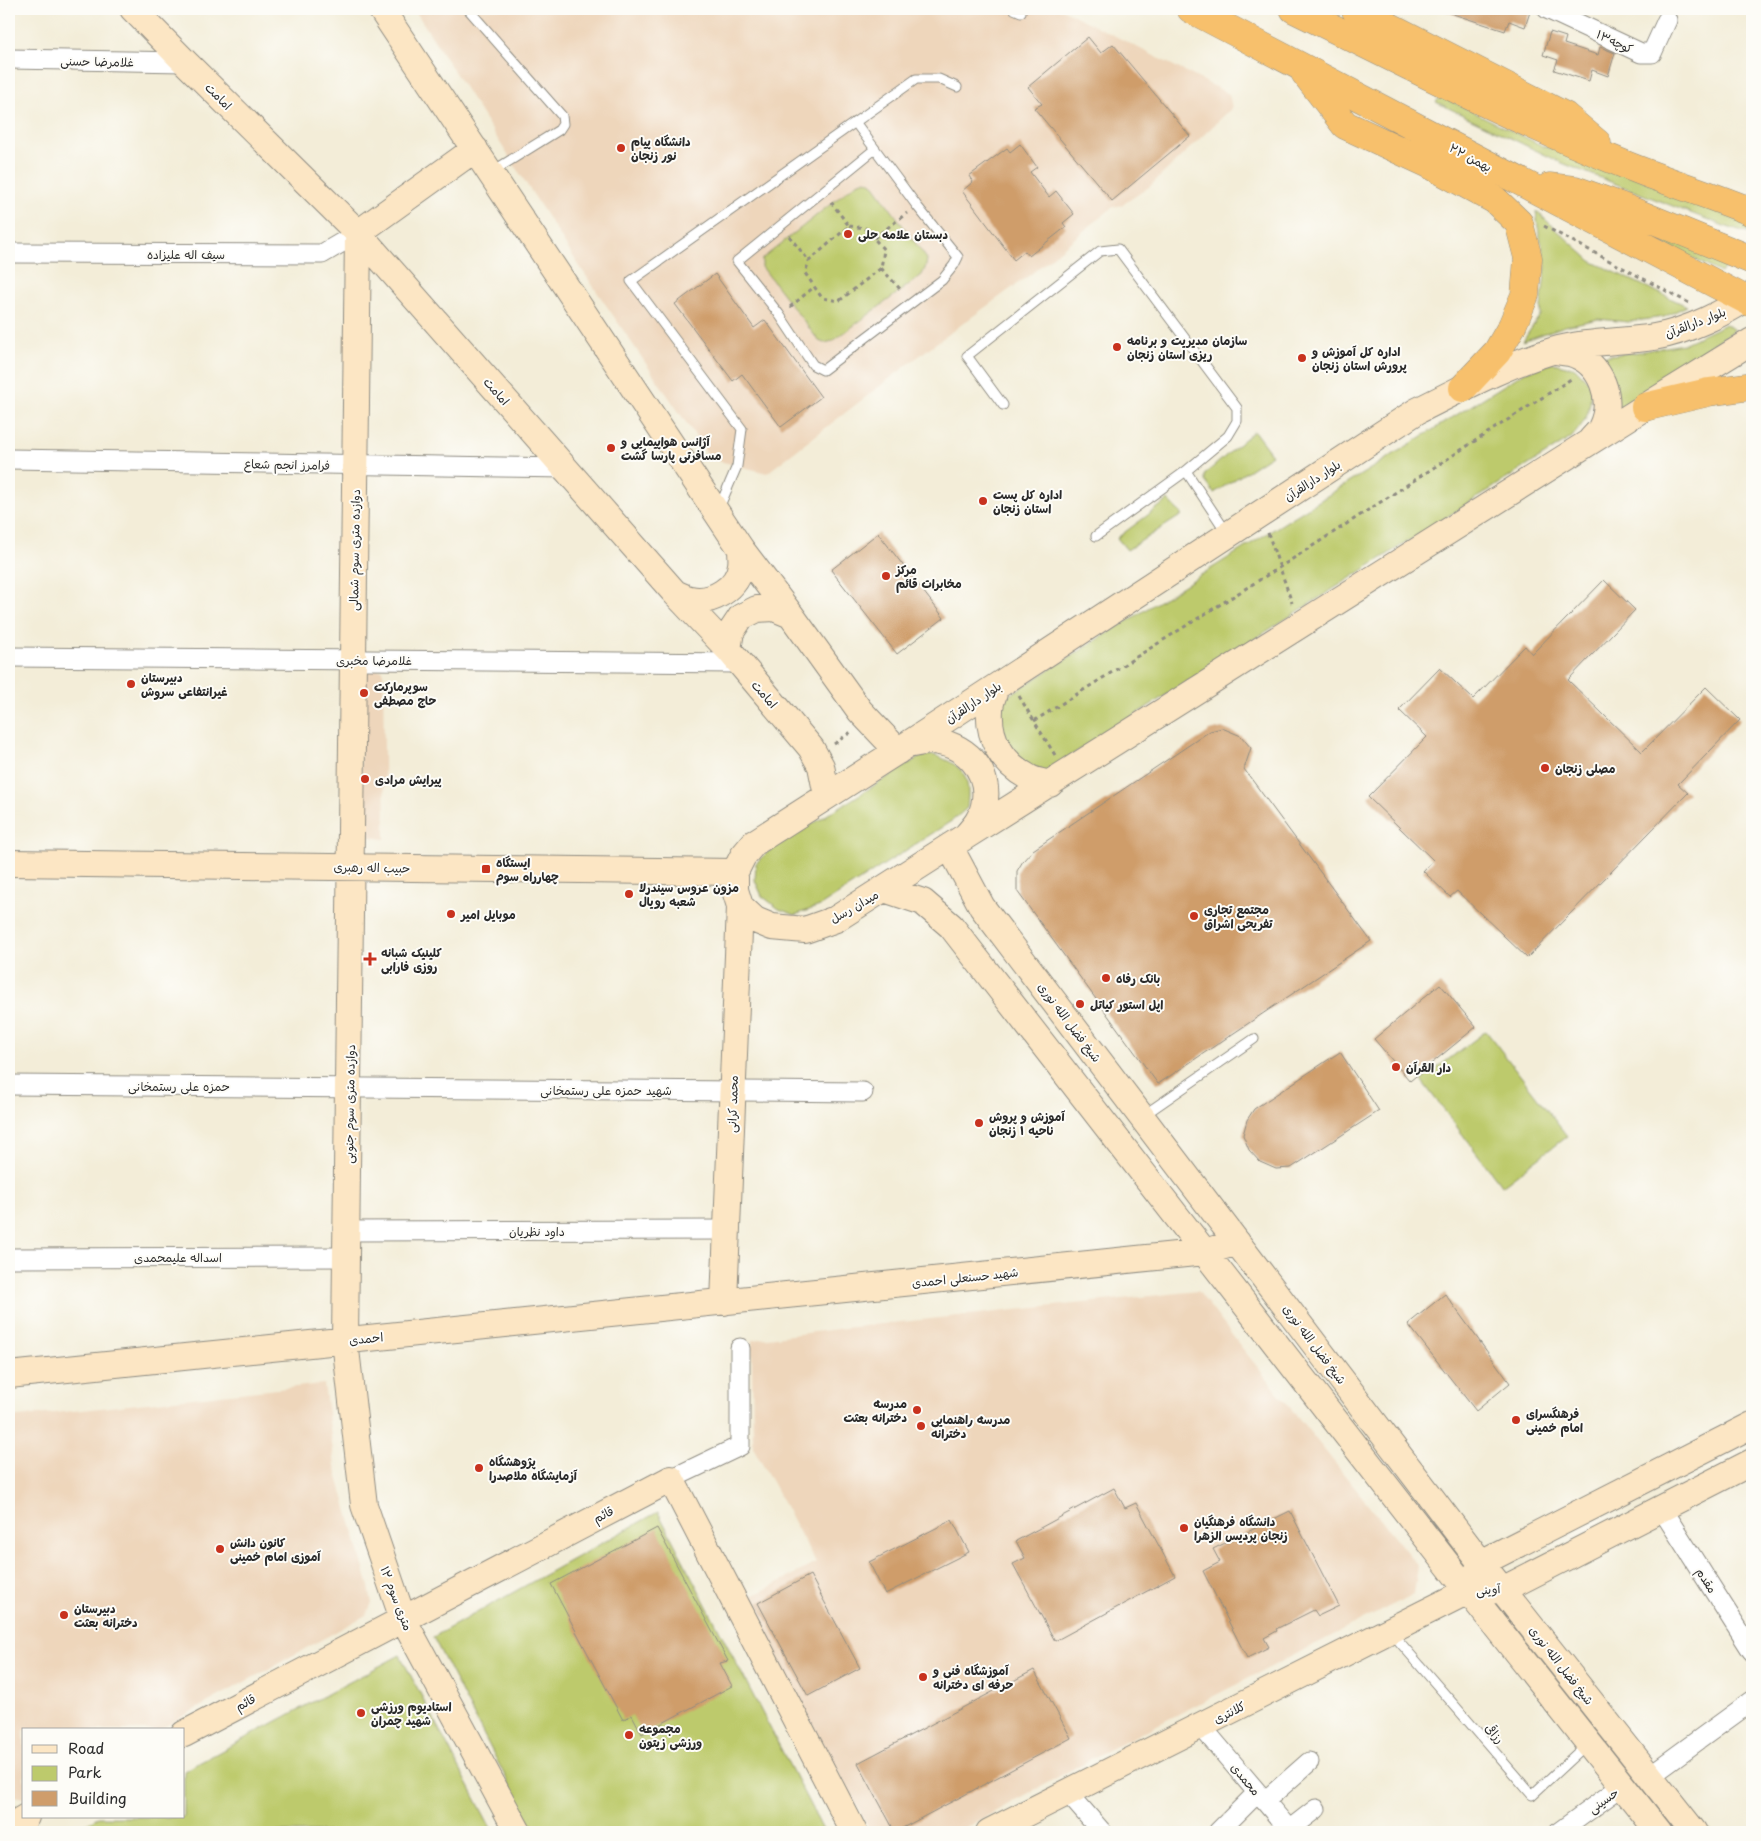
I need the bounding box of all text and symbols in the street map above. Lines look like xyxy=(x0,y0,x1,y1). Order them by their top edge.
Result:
street label: کوچه۱۳ xyxy=(1594,25,1636,57)
street label: غلامرضا حسنی xyxy=(60,51,134,71)
street label: امامت xyxy=(201,78,237,114)
place label: دانشگاه پیام نور زنجان xyxy=(631,132,691,164)
street label: ۲۲ بهمن xyxy=(1446,138,1496,176)
marker: دانشگاه پیام نور زنجان xyxy=(615,142,627,154)
place label: دبستان علامه حلی xyxy=(858,225,949,243)
marker: دبستان علامه حلی xyxy=(842,228,854,240)
street label: سیف اله علیزاده xyxy=(147,245,225,263)
street label: بلوار دارالقرآن xyxy=(1662,302,1728,342)
place label: سازمان مدیریت و برنامه ریزی استان زنجان xyxy=(1127,331,1247,363)
marker: سازمان مدیریت و برنامه ریزی استان زنجان xyxy=(1111,341,1123,353)
place label: اداره کل آموزش و پرورش استان زنجان xyxy=(1311,342,1407,374)
marker: اداره کل آموزش و پرورش استان زنجان xyxy=(1296,352,1308,364)
street label: امامت xyxy=(480,373,514,409)
place label: آژانس هواپیمایی و مسافرتی پارسا گشت xyxy=(620,432,722,464)
marker: آژانس هواپیمایی و مسافرتی پارسا گشت xyxy=(605,442,617,454)
street label: فرامرز انجم شعاع xyxy=(244,454,330,475)
street label: بلوار دارالقرآن xyxy=(1280,455,1344,505)
place label: اداره کل پست استان زنجان xyxy=(993,485,1062,517)
street label: دوازده متری سوم شمالی xyxy=(344,489,365,611)
marker: اداره کل پست استان زنجان xyxy=(977,495,989,507)
place label: مرکز مخابرات قائم xyxy=(895,560,962,593)
marker: مرکز مخابرات قائم xyxy=(880,570,892,582)
street label: غلامرضا مخبری xyxy=(336,651,412,669)
place label: دبیرستان غیرانتفاعی سروش xyxy=(141,668,228,700)
street label: امامت xyxy=(748,676,782,712)
place label: سوپرمارکت حاج مصطفی xyxy=(374,677,436,709)
street label: بلوار دارالقرآن xyxy=(941,677,1005,727)
marker: دبیرستان غیرانتفاعی سروش xyxy=(125,678,137,690)
marker: سوپرمارکت حاج مصطفی xyxy=(358,687,370,699)
place label: مصلی زنجان xyxy=(1555,759,1616,777)
marker: مصلی زنجان xyxy=(1539,762,1551,774)
place label: پیرایش مرادی xyxy=(375,770,442,788)
marker: پیرایش مرادی xyxy=(359,773,371,785)
place label: ایستگاه چهارراه سوم xyxy=(496,853,559,886)
street label: حبیب اله رهبری xyxy=(333,857,411,877)
marker: ایستگاه چهارراه سوم xyxy=(480,863,492,875)
place label: مزون عروس سیندرلا شعبه رویال xyxy=(639,878,739,910)
street label: میدان رسل xyxy=(826,885,882,927)
marker: مزون عروس سیندرلا شعبه رویال xyxy=(623,888,635,900)
place label: مجتمع تجاری تفریحی اشراق xyxy=(1204,900,1273,932)
place label: موبایل امیر xyxy=(460,905,516,923)
marker: موبایل امیر xyxy=(445,908,457,920)
marker: مجتمع تجاری تفریحی اشراق xyxy=(1188,910,1200,922)
place label: کلینیک شبانه روزی فارابی xyxy=(381,943,442,975)
marker: کلینیک شبانه روزی فارابی xyxy=(363,952,377,966)
place label: بانک رفاه xyxy=(1116,969,1160,987)
marker: بانک رفاه xyxy=(1100,972,1112,984)
street label: شیخ فضل الله نوری xyxy=(1033,978,1106,1066)
place label: اپل استور کیاتل xyxy=(1090,995,1163,1013)
marker: اپل استور کیاتل xyxy=(1074,998,1086,1010)
street label: دوازده متری سوم جنوبی xyxy=(339,1044,360,1164)
place label: دار القرآن xyxy=(1406,1058,1452,1076)
marker: دار القرآن xyxy=(1390,1061,1402,1073)
street label: محمد کرانی xyxy=(722,1075,742,1133)
street label: حمزه علی رستمخانی xyxy=(128,1077,230,1095)
street label: شهید حمزه علی رستمخانی xyxy=(540,1081,672,1099)
place label: آموزش و پروش ناحیه ۱ زنجان xyxy=(989,1107,1065,1139)
marker: آموزش و پروش ناحیه ۱ زنجان xyxy=(973,1117,985,1129)
street label: داود نظریان xyxy=(509,1222,565,1240)
street label: اسداله علیمحمدی xyxy=(134,1248,222,1266)
street label: شهید حسنعلی احمدی xyxy=(911,1262,1019,1292)
street label: شیخ فضل الله نوری xyxy=(1278,1300,1351,1388)
street label: احمدی xyxy=(348,1327,384,1349)
place label: مدرسه دخترانه بعثت xyxy=(843,1394,907,1426)
marker: مدرسه دخترانه بعثت xyxy=(911,1404,923,1416)
place label: فرهنگسرای امام خمینی xyxy=(1526,1404,1583,1437)
place label: مدرسه راهنمایی دخترانه xyxy=(931,1410,1010,1442)
marker: فرهنگسرای امام خمینی xyxy=(1510,1414,1522,1426)
marker: مدرسه راهنمایی دخترانه xyxy=(915,1420,927,1432)
place label: پژوهشگاه آزمایشگاه ملاصدرا xyxy=(489,1452,578,1484)
marker: پژوهشگاه آزمایشگاه ملاصدرا xyxy=(473,1462,485,1474)
street label: قائم xyxy=(590,1501,617,1528)
place label: دانشگاه فرهنگیان زنجان پردیس الزهرا xyxy=(1194,1512,1288,1544)
marker: دانشگاه فرهنگیان زنجان پردیس الزهرا xyxy=(1178,1522,1190,1534)
place label: کانون دانش آموزی امام خمینی xyxy=(230,1533,321,1566)
marker: کانون دانش آموزی امام خمینی xyxy=(214,1543,226,1555)
street label: ۱۲ متری سوم xyxy=(376,1563,418,1633)
street label: مقدم xyxy=(1691,1564,1722,1597)
street label: آوینی xyxy=(1475,1579,1502,1599)
place label: دبیرستان دخترانه بعثت xyxy=(74,1599,138,1631)
marker: دبیرستان دخترانه بعثت xyxy=(58,1609,70,1621)
street label: شیخ فضل الله نوری xyxy=(1525,1622,1599,1709)
place label: آموزشگاه فنی و حرفه ای دخترانه xyxy=(932,1661,1014,1693)
marker: آموزشگاه فنی و حرفه ای دخترانه xyxy=(917,1671,929,1683)
street label: قائم xyxy=(232,1689,259,1716)
street label: کلانتری xyxy=(1210,1696,1248,1728)
place label: استادیوم ورزشی شهید چمران xyxy=(371,1697,452,1729)
marker: استادیوم ورزشی شهید چمران xyxy=(355,1707,367,1719)
place label: مجموعه ورزشی زیتون xyxy=(639,1719,702,1751)
street label: رزاقی xyxy=(1481,1719,1509,1747)
legend xyxy=(22,1728,185,1818)
marker: مجموعه ورزشی زیتون xyxy=(623,1729,635,1741)
text: Road xyxy=(68,1736,104,1759)
street label: محمدی xyxy=(1227,1759,1265,1799)
text: Park xyxy=(68,1760,102,1783)
street label: حسینی xyxy=(1584,1783,1622,1817)
text: Building xyxy=(68,1786,127,1809)

